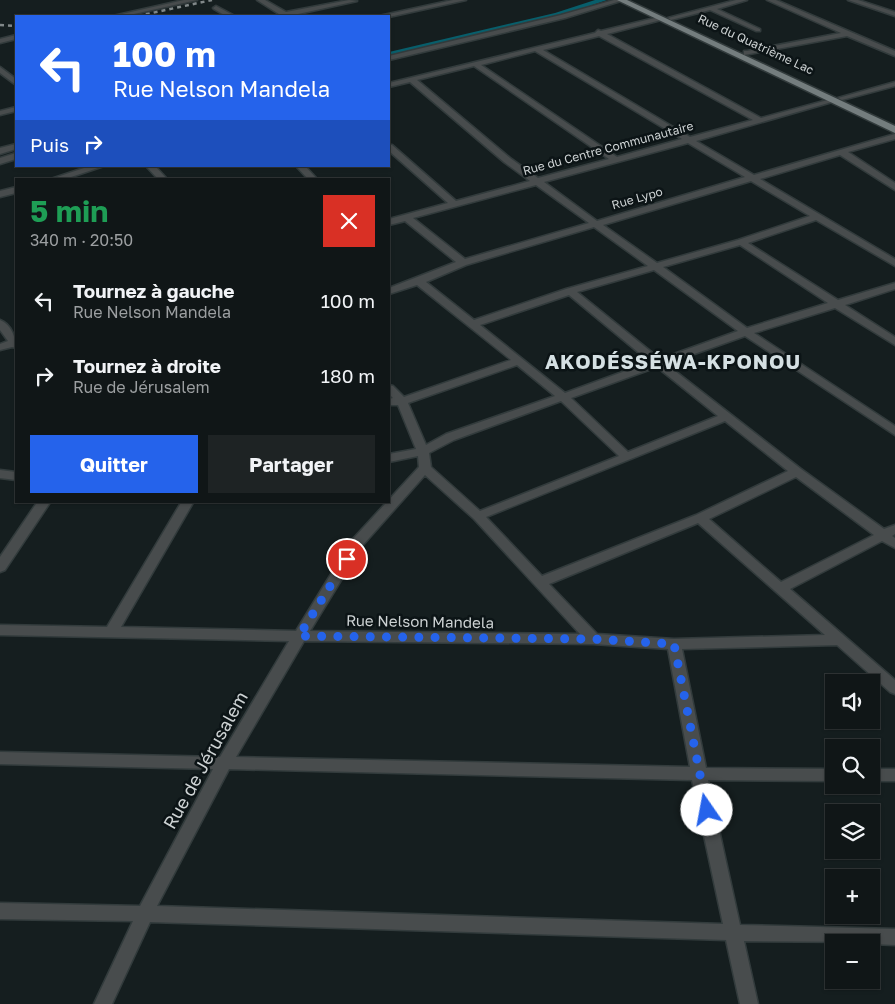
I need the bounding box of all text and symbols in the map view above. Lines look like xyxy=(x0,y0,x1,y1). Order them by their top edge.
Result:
street label: Rue du Quatrième Lac xyxy=(696,11,817,78)
text: 100 m xyxy=(113,33,216,75)
icon: left xyxy=(30,35,95,100)
text: Rue Nelson Mandela xyxy=(113,75,330,102)
street label: Rue du Centre Communautaire xyxy=(521,118,695,178)
icon: right xyxy=(79,130,107,158)
text: Puis xyxy=(30,133,69,156)
street label: Rue Lypo xyxy=(610,184,664,212)
text: 5 min xyxy=(30,193,108,229)
button: close xyxy=(323,195,375,247)
text: 340 m · 20:50 xyxy=(30,230,133,250)
text: Tournez à gauche xyxy=(73,279,234,302)
icon: left xyxy=(30,287,58,315)
text: 100 m xyxy=(321,289,375,312)
text: Rue Nelson Mandela xyxy=(73,302,231,322)
district label: AKODÉSSÉWA-KPONOU xyxy=(545,349,801,373)
text: Tournez à droite xyxy=(73,354,221,377)
icon: right xyxy=(30,362,58,390)
text: 180 m xyxy=(321,364,375,387)
text: Rue de Jérusalem xyxy=(73,377,210,397)
button: Quitter xyxy=(30,435,198,493)
button: Partager xyxy=(208,435,375,493)
pin xyxy=(326,538,368,580)
icon: arrive xyxy=(333,545,361,573)
street label: Rue Nelson Mandela xyxy=(346,611,494,631)
map controls xyxy=(825,674,880,989)
button: sound xyxy=(825,674,880,729)
street label: Rue de Jérusalem xyxy=(158,687,252,833)
button: search xyxy=(825,739,880,794)
position arrow xyxy=(680,783,732,835)
button: layers xyxy=(825,804,880,859)
button: + xyxy=(825,869,880,924)
button: − xyxy=(825,934,880,989)

